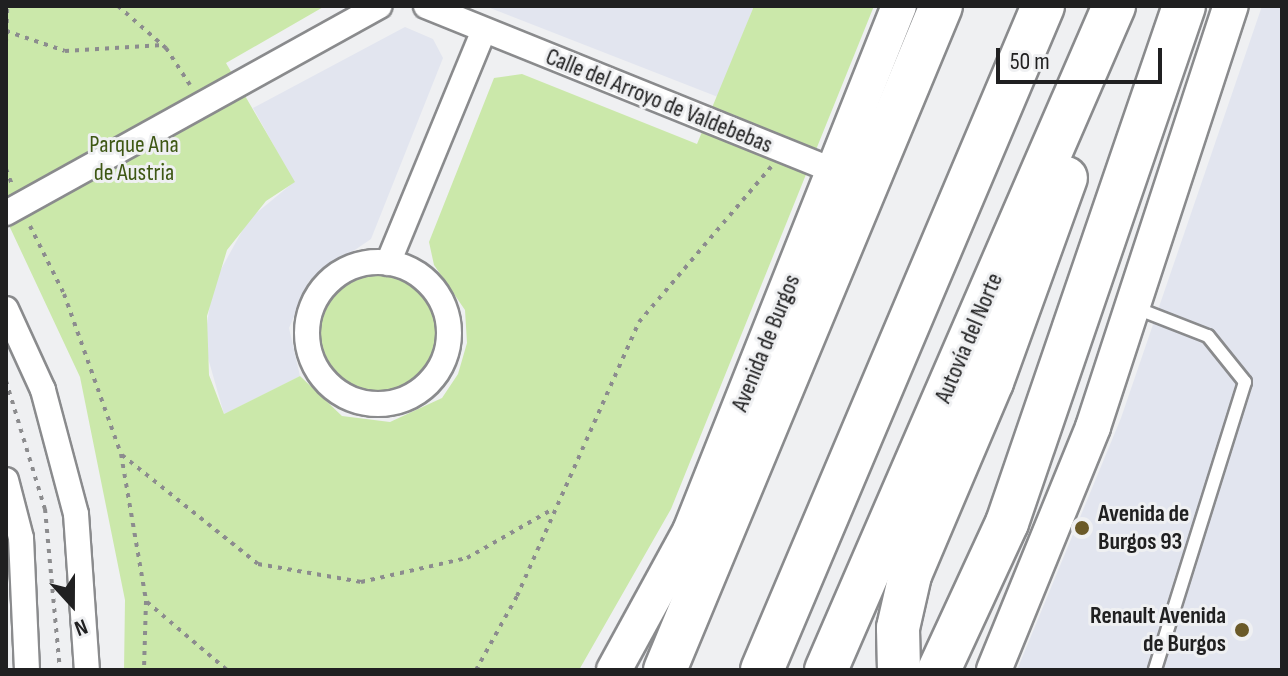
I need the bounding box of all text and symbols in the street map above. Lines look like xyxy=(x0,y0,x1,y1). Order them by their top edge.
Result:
scale bar xyxy=(1000,32,1166,82)
street label: Calle del Arroyo de Valdebebas xyxy=(541,42,777,160)
text: 50 m xyxy=(1010,47,1050,76)
park label: Parque Ana de Austria xyxy=(89,131,179,187)
street label: Autovía del Norte xyxy=(929,269,1009,407)
street label: Avenida de Burgos xyxy=(725,270,807,416)
place label: Avenida de Burgos 93 xyxy=(1098,500,1189,556)
marker: Avenida de Burgos 93 xyxy=(1073,519,1091,537)
north arrow xyxy=(32,564,112,644)
place label: Renault Avenida de Burgos xyxy=(1090,602,1226,658)
text: N xyxy=(70,612,91,642)
marker: Renault Avenida de Burgos xyxy=(1233,621,1251,639)

